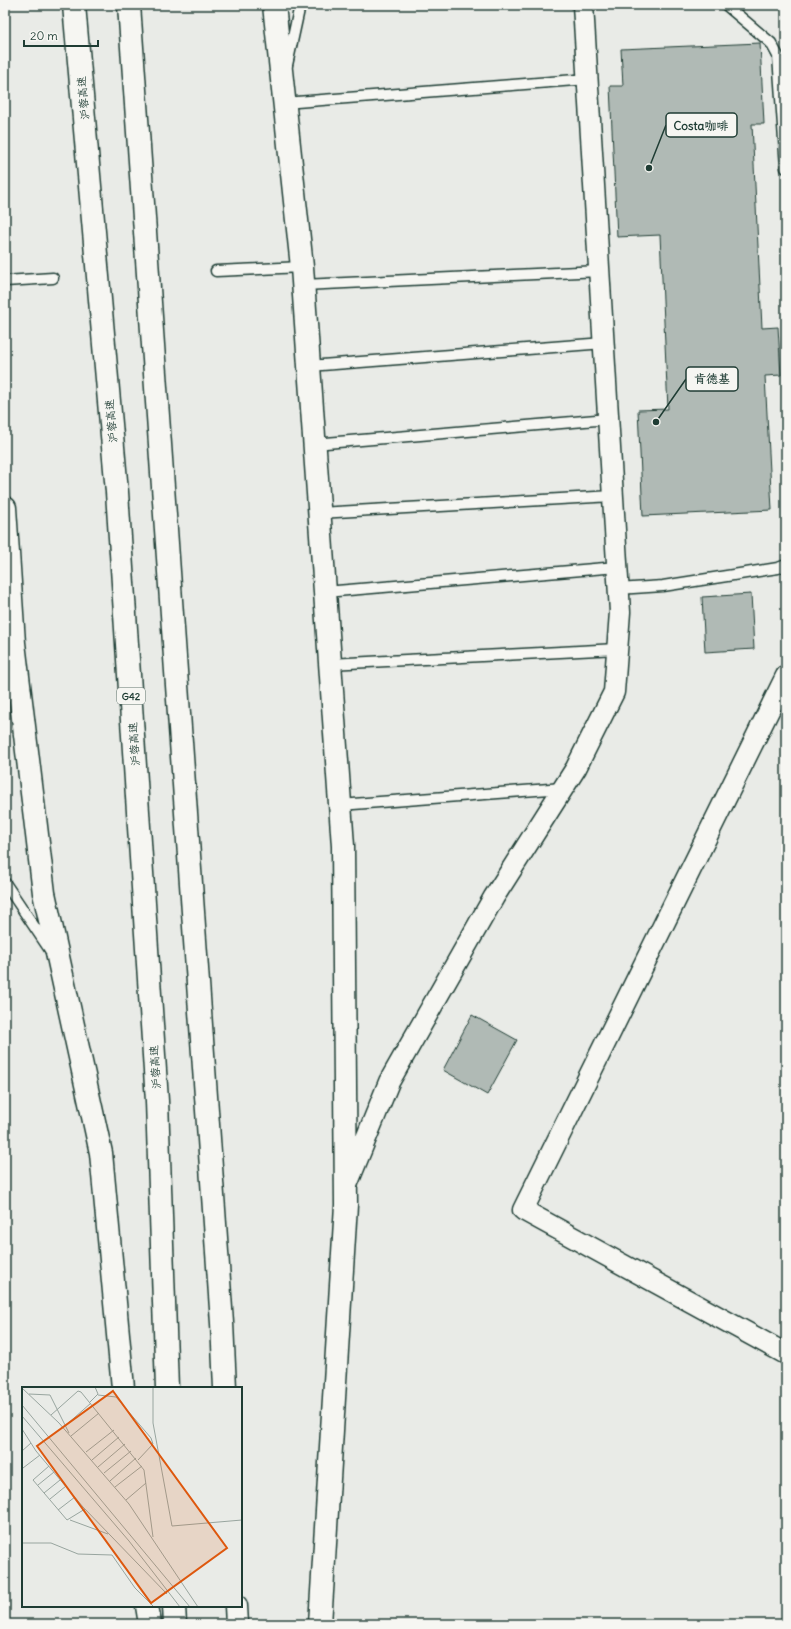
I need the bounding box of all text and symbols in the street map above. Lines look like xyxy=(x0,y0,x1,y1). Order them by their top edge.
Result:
scale bar xyxy=(24,22,98,48)
text: 20 m xyxy=(30,28,58,43)
street label: 沪蓉高速 xyxy=(74,75,92,121)
callout: Costa咖啡 xyxy=(666,113,737,137)
text: Costa咖啡 xyxy=(674,118,728,133)
callout: 肯德基 xyxy=(686,367,738,391)
text: 肯德基 xyxy=(694,371,730,386)
street label: 沪蓉高速 xyxy=(102,398,120,444)
road number: G42 xyxy=(117,688,145,704)
street label: 沪蓉高速 xyxy=(125,722,143,766)
street label: 沪蓉高速 xyxy=(146,1045,164,1089)
inset map xyxy=(22,1387,242,1607)

